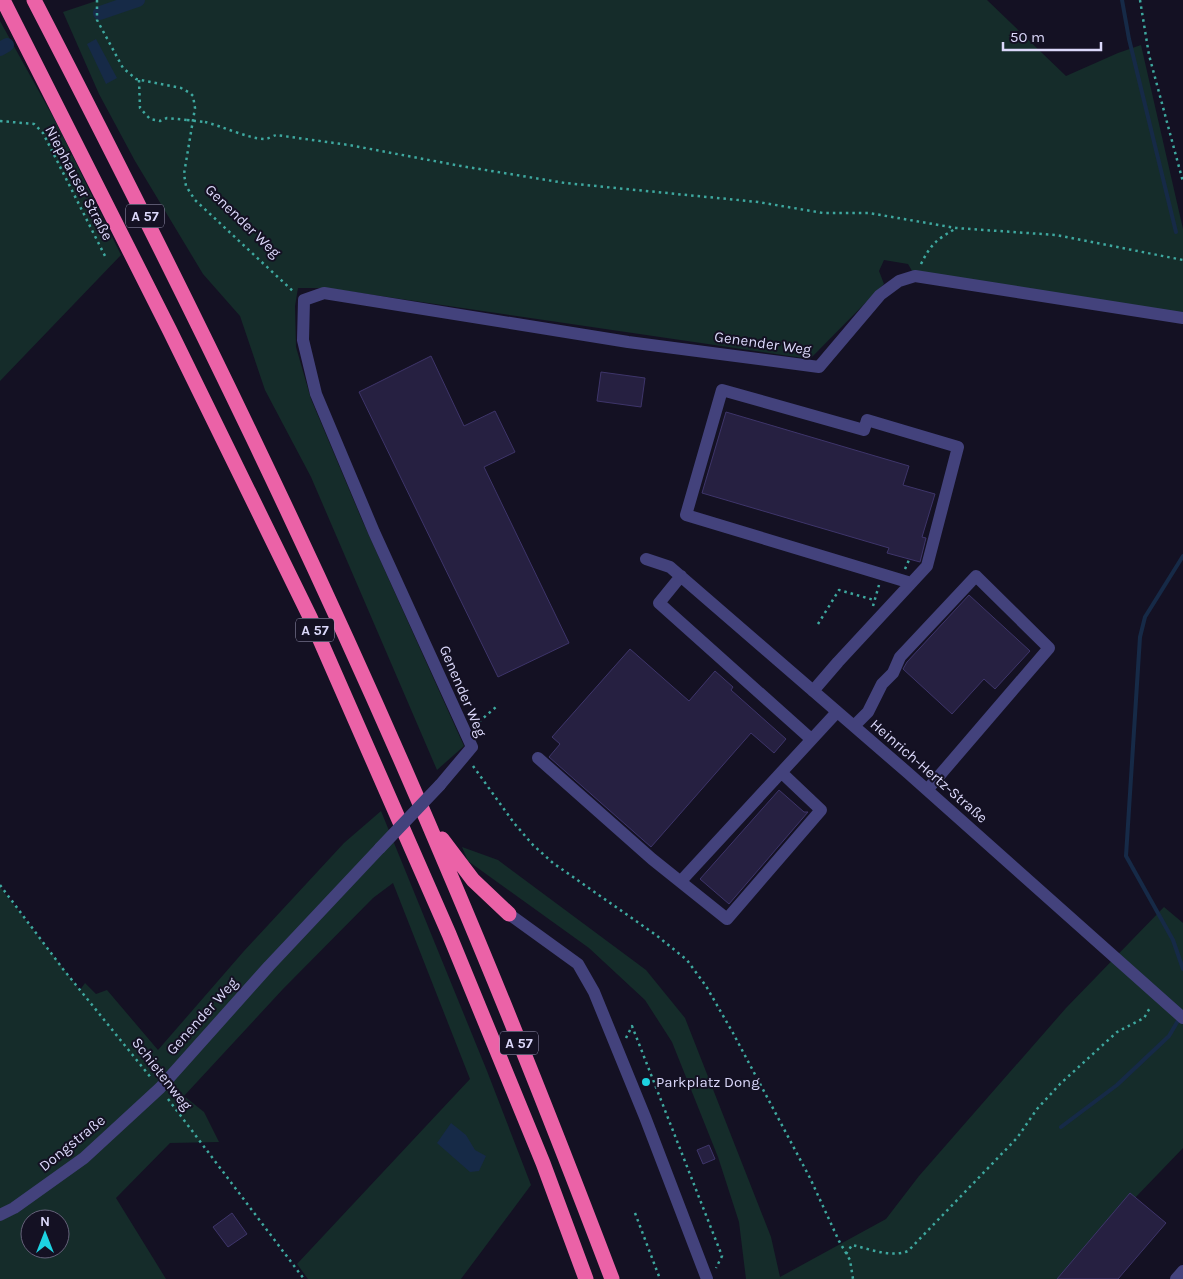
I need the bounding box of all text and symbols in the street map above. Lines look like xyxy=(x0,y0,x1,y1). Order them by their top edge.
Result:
scale bar xyxy=(1003,20,1100,52)
text: 50 m xyxy=(1010,28,1045,46)
street label: Niephauser Straße xyxy=(41,123,117,243)
street label: Genender Weg xyxy=(202,181,285,262)
road number: A 57 xyxy=(126,205,164,228)
street label: Genender Weg xyxy=(713,327,813,359)
road number: A 57 xyxy=(296,618,334,642)
street label: Genender Weg xyxy=(436,642,491,740)
street label: Heinrich-Hertz-Straße xyxy=(867,715,991,827)
street label: Genender Weg xyxy=(163,973,242,1058)
road number: A 57 xyxy=(500,1032,538,1054)
street label: Schietenweg xyxy=(128,1034,196,1114)
place label: Parkplatz Dong xyxy=(656,1073,760,1091)
marker: Parkplatz Dong xyxy=(640,1076,652,1088)
street label: Dongstraße xyxy=(35,1111,109,1175)
north arrow xyxy=(20,1209,70,1259)
text: N xyxy=(40,1213,50,1230)

